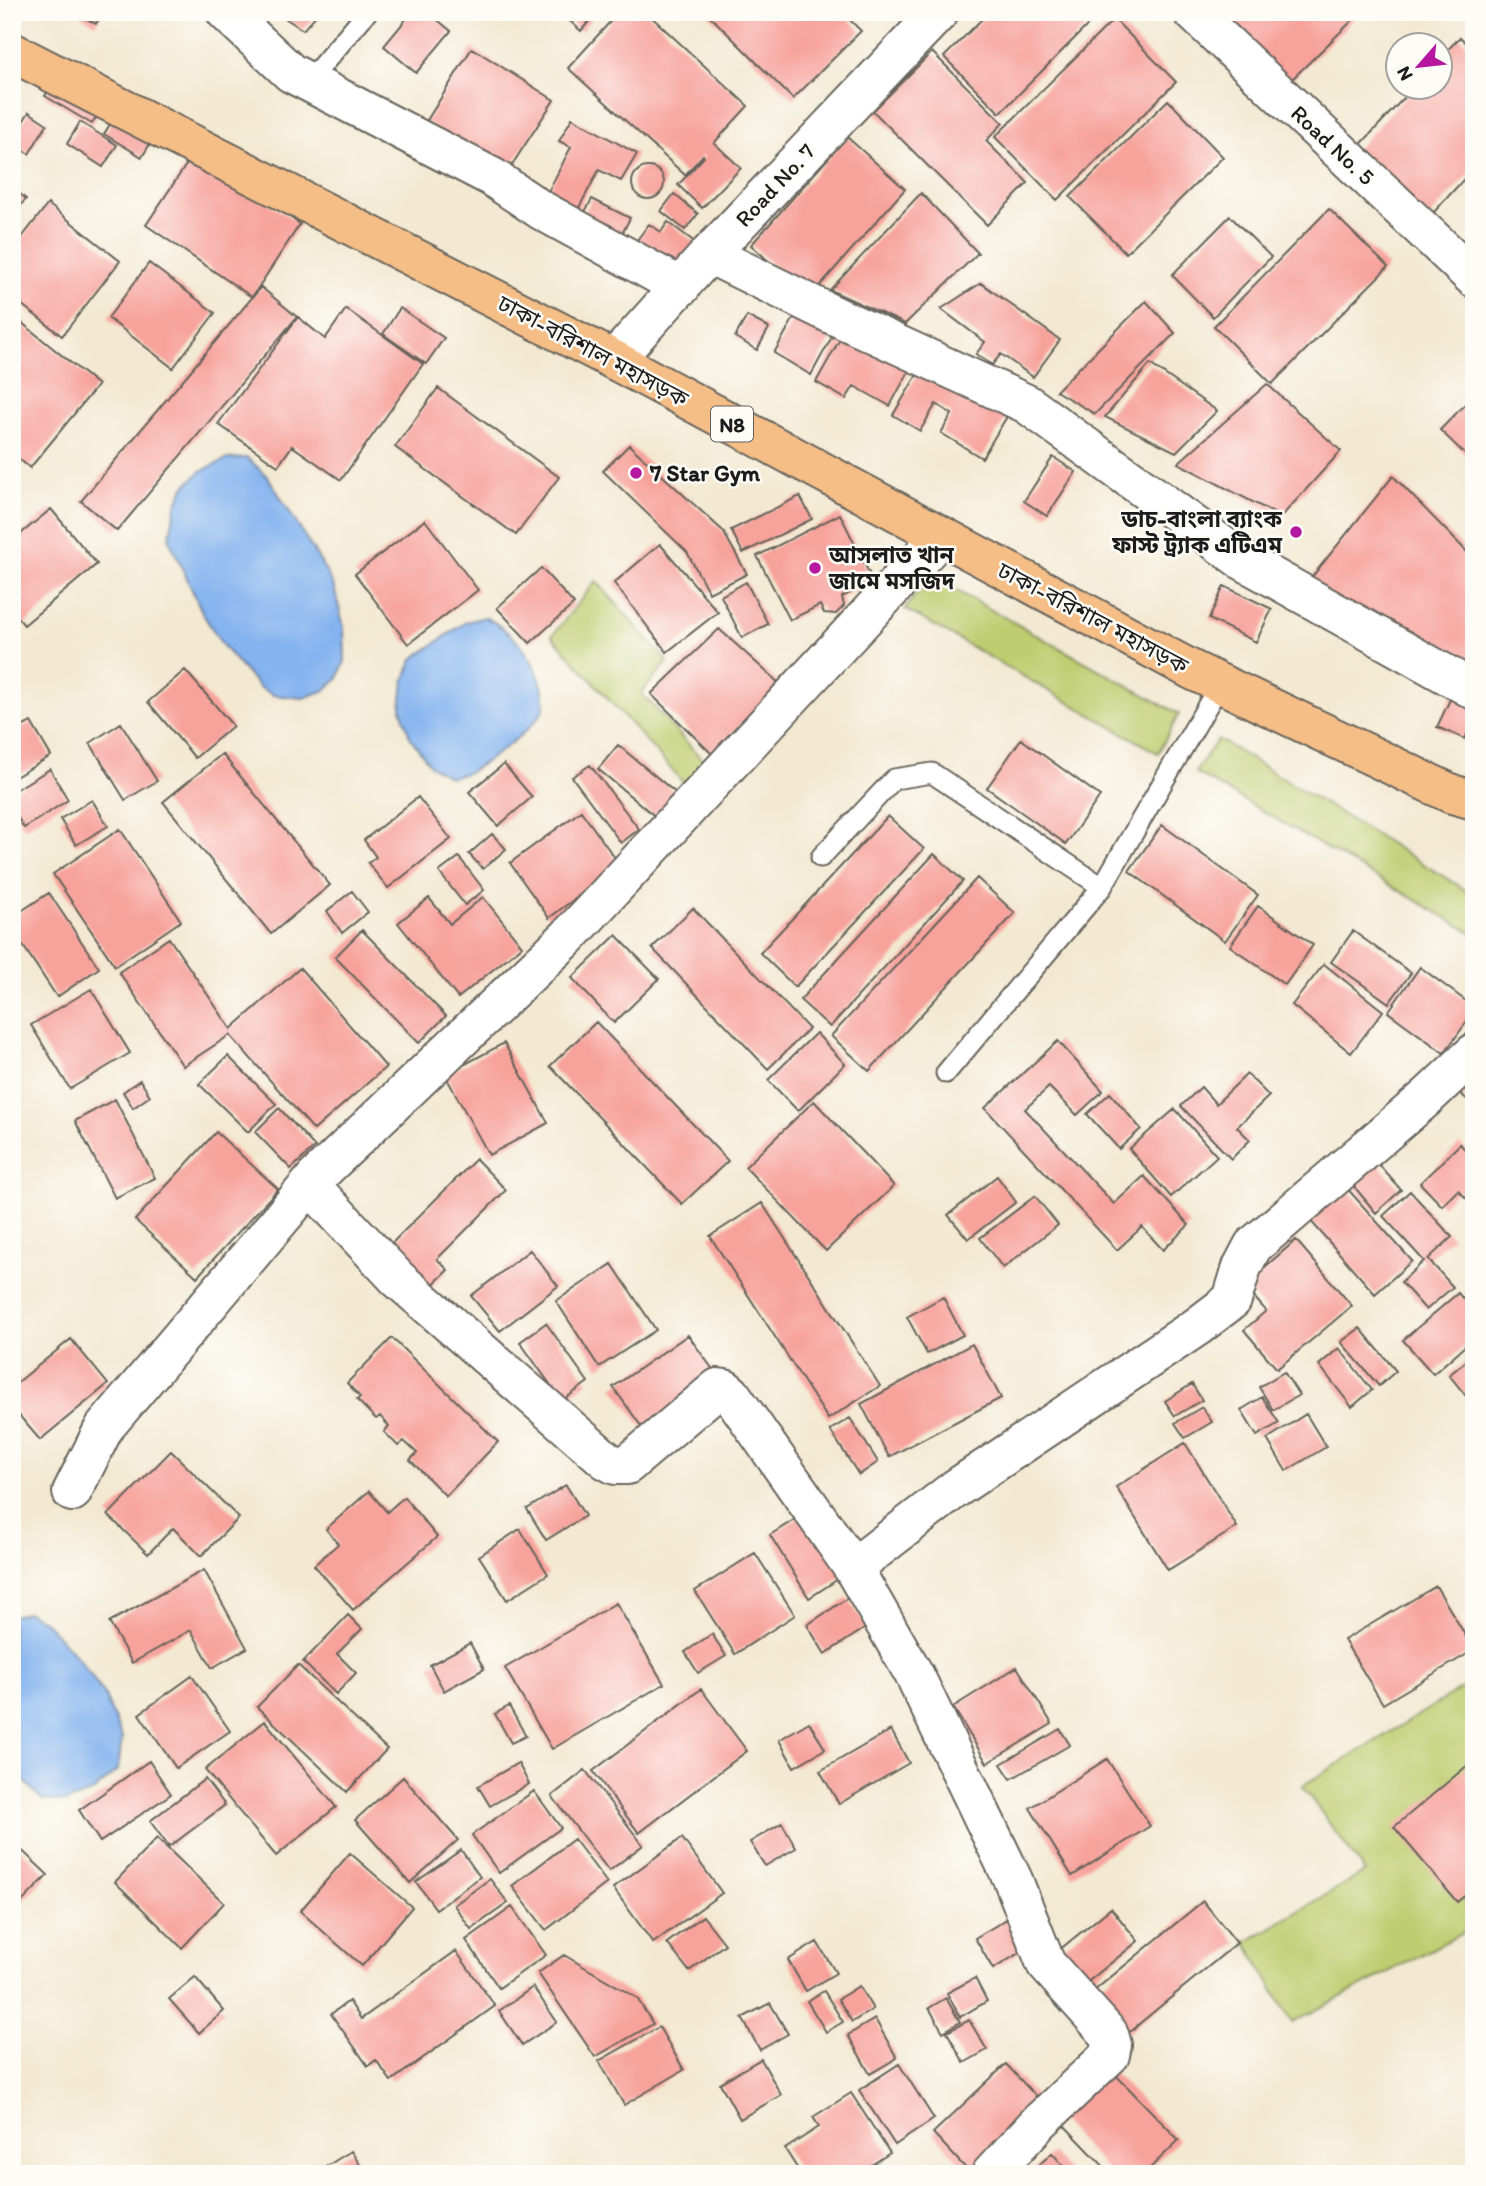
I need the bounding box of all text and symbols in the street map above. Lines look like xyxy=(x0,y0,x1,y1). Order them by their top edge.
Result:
north arrow xyxy=(1384,32,1454,102)
text: N xyxy=(1391,63,1418,85)
street label: Road No. 5 xyxy=(1285,99,1381,191)
street label: Road No. 7 xyxy=(729,137,821,233)
street label: ঢাকা-বরিশাল মহাসড়ক xyxy=(492,288,693,413)
road number: N8 xyxy=(711,406,753,442)
place label: 7 Star Gym xyxy=(649,459,761,487)
marker: 7 Star Gym xyxy=(628,465,644,481)
place label: ডাচ-বাংলা ব্যাংক ফাস্ট ট্র্যাক এটিএম xyxy=(1111,505,1283,559)
marker: ডাচ-বাংলা ব্যাংক ফাস্ট ট্র্যাক এটিএম xyxy=(1288,524,1304,540)
place label: আসলাত খান জামে মসজিদ xyxy=(828,541,955,595)
street label: ঢাকা-বরিশাল মহাসড়ক xyxy=(992,555,1193,680)
marker: আসলাত খান জামে মসজিদ xyxy=(807,560,823,576)

